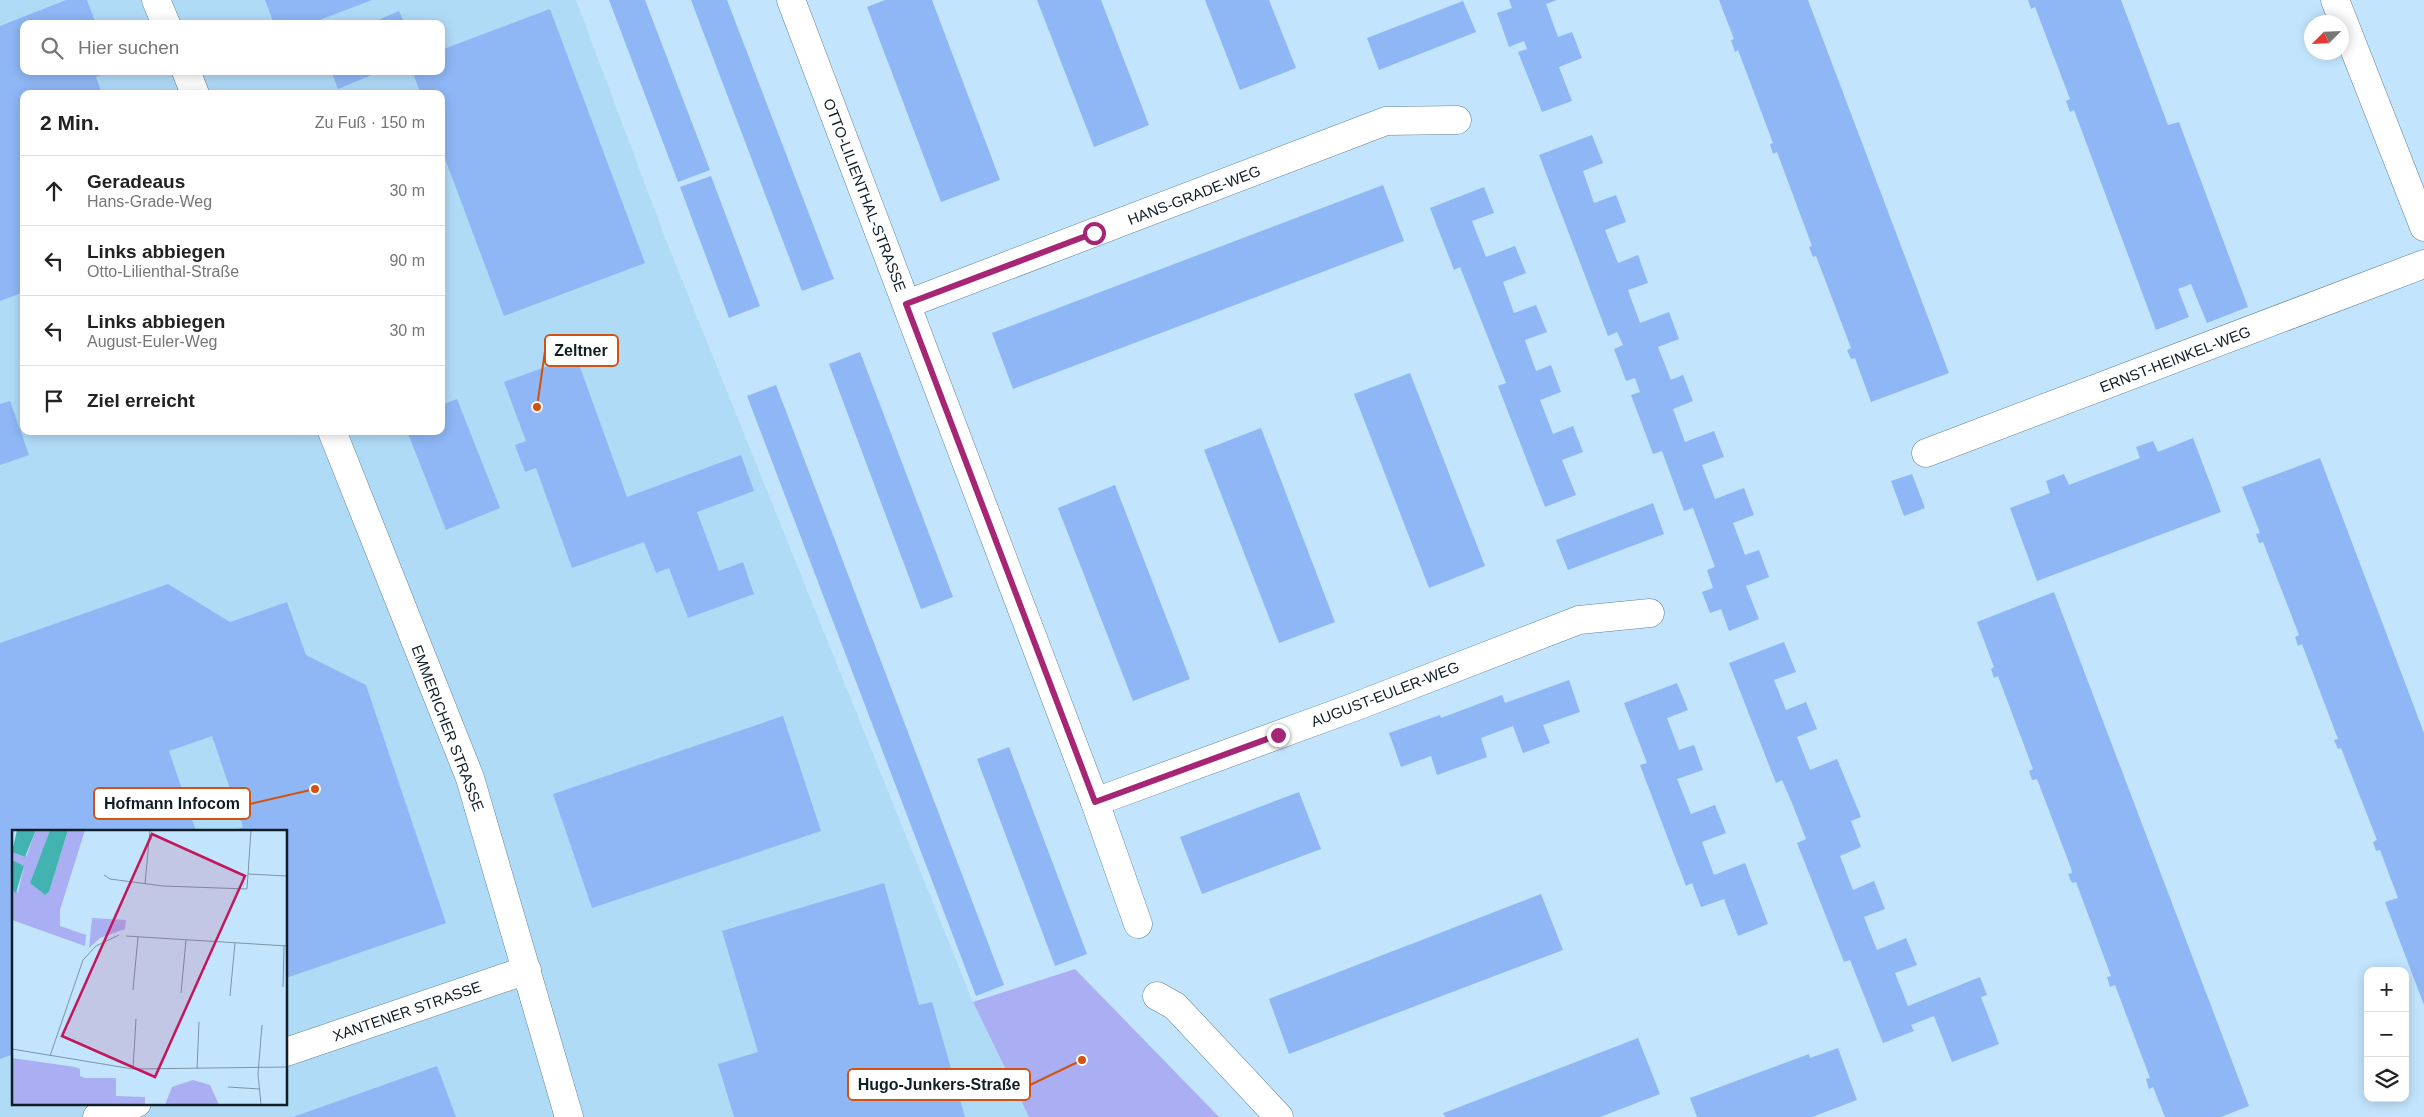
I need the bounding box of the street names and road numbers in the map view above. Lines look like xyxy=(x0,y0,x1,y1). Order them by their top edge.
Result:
street label: OTTO-LILIENTHAL-STRASSE xyxy=(820,96,910,294)
street label: HANS-GRADE-WEG xyxy=(1125,162,1263,228)
street label: ERNST-HEINKEL-WEG xyxy=(2097,322,2253,396)
street label: EMMERICHER STRASSE xyxy=(408,642,488,814)
street label: AUGUST-EULER-WEG xyxy=(1308,658,1462,730)
street label: XANTENER STRASSE xyxy=(331,978,483,1044)

